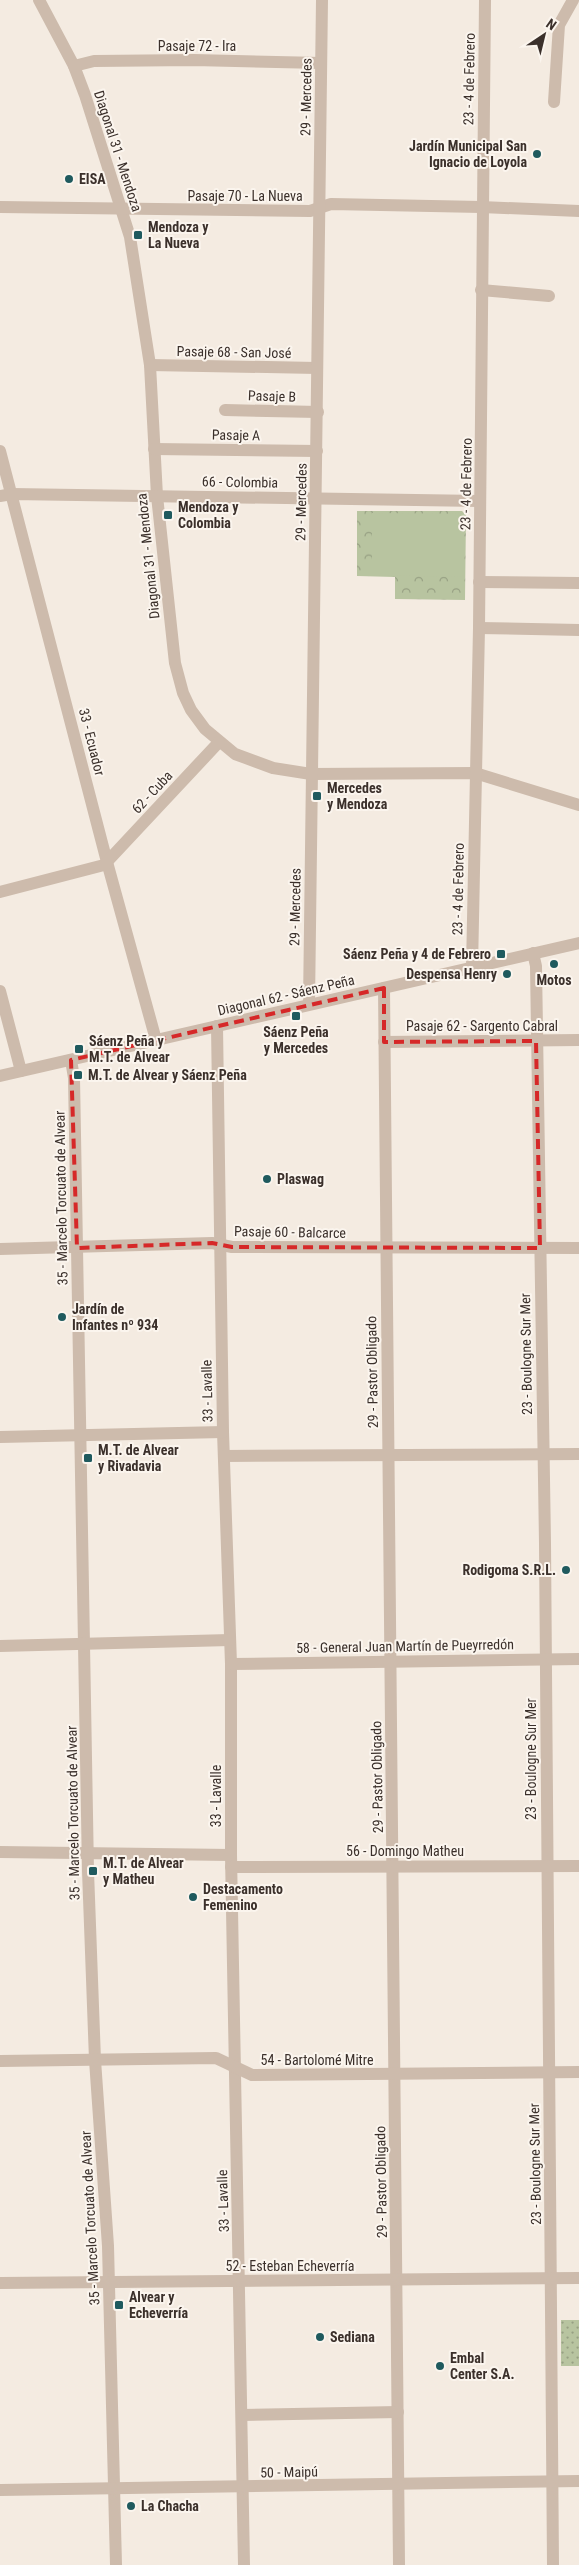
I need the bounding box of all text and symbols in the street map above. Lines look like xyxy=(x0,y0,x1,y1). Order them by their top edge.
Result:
north arrow xyxy=(519,10,569,60)
text: N xyxy=(543,15,560,33)
street label: 23 - 4 de Febrero xyxy=(460,33,478,125)
street label: Pasaje 72 - Ira xyxy=(158,38,236,54)
street label: 29 - Mercedes xyxy=(297,58,315,136)
street label: Diagonal 31 - Mendoza xyxy=(91,89,145,213)
place label: Jardín Municipal San Ignacio de Loyola xyxy=(409,138,527,170)
marker: Jardín Municipal San Ignacio de Loyola xyxy=(531,148,543,160)
place label: EISA xyxy=(79,171,106,187)
marker: EISA xyxy=(63,173,75,185)
street label: Pasaje 70 - La Nueva xyxy=(187,188,303,204)
place label: Mendoza y La Nueva xyxy=(148,219,209,251)
marker: Mendoza y La Nueva xyxy=(132,229,144,241)
street label: Pasaje 68 - San José xyxy=(176,343,292,361)
street label: Pasaje B xyxy=(248,387,296,405)
street label: Pasaje A xyxy=(212,427,260,443)
street label: 23 - 4 de Febrero xyxy=(457,438,475,530)
street label: 29 - Mercedes xyxy=(292,463,310,541)
street label: 66 - Colombia xyxy=(202,473,278,491)
street label: Diagonal 31 - Mendoza xyxy=(133,492,163,620)
place label: Mendoza y Colombia xyxy=(178,499,239,531)
marker: Mendoza y Colombia xyxy=(162,509,174,521)
street label: 33 - Ecuador xyxy=(76,707,108,777)
street label: 62 - Cuba xyxy=(128,768,176,816)
place label: Mercedes y Mendoza xyxy=(327,780,388,812)
marker: Mercedes y Mendoza xyxy=(311,790,323,802)
street label: 23 - 4 de Febrero xyxy=(449,843,467,935)
street label: 29 - Mercedes xyxy=(286,868,304,946)
place label: Sáenz Peña y 4 de Febrero xyxy=(343,946,491,962)
marker: Sáenz Peña y 4 de Febrero xyxy=(495,948,507,960)
marker: Motos xyxy=(548,958,560,970)
place label: Despensa Henry xyxy=(406,966,498,982)
marker: Despensa Henry xyxy=(501,968,513,980)
street label: Diagonal 62 - Sáenz Peña xyxy=(216,971,356,1019)
place label: Motos xyxy=(537,972,572,988)
marker: Sáenz Peña y Mercedes xyxy=(290,1010,302,1022)
street label: Pasaje 62 - Sargento Cabral xyxy=(406,1018,558,1034)
place label: Sáenz Peña y Mercedes xyxy=(263,1024,329,1056)
place label: Sáenz Peña y M.T. de Alvear xyxy=(89,1033,170,1065)
marker: Sáenz Peña y M.T. de Alvear xyxy=(73,1043,85,1055)
place label: M.T. de Alvear y Sáenz Peña xyxy=(88,1067,247,1083)
marker: M.T. de Alvear y Sáenz Peña xyxy=(72,1069,84,1081)
street label: 35 - Marcelo Torcuato de Alvear xyxy=(51,1110,71,1286)
place label: Plaswag xyxy=(277,1171,324,1187)
marker: Plaswag xyxy=(261,1173,273,1185)
street label: Pasaje 60 - Balcarce xyxy=(234,1223,347,1241)
street label: 23 - Boulogne Sur Mer xyxy=(517,1293,535,1415)
place label: Jardín de Infantes nº 934 xyxy=(72,1301,158,1333)
marker: Jardín de Infantes nº 934 xyxy=(56,1311,68,1323)
street label: 29 - Pastor Obligado xyxy=(363,1316,381,1428)
street label: 33 - Lavalle xyxy=(198,1359,216,1422)
place label: M.T. de Alvear y Rivadavia xyxy=(98,1442,179,1474)
marker: M.T. de Alvear y Rivadavia xyxy=(82,1452,94,1464)
place label: Rodigoma S.R.L. xyxy=(462,1562,556,1578)
marker: Rodigoma S.R.L. xyxy=(560,1564,572,1576)
street label: 58 - General Juan Martín de Pueyrredón xyxy=(296,1636,514,1656)
street label: 23 - Boulogne Sur Mer xyxy=(523,1698,539,1820)
street label: 29 - Pastor Obligado xyxy=(368,1721,386,1833)
street label: 35 - Marcelo Torcuato de Alvear xyxy=(63,1725,83,1901)
street label: 33 - Lavalle xyxy=(208,1764,224,1827)
street label: 56 - Domingo Matheu xyxy=(346,1843,464,1859)
place label: M.T. de Alvear y Matheu xyxy=(103,1855,184,1887)
marker: M.T. de Alvear y Matheu xyxy=(87,1865,99,1877)
place label: Destacamento Femenino xyxy=(203,1881,283,1913)
marker: Destacamento Femenino xyxy=(187,1891,199,1903)
street label: 54 - Bartolomé Mitre xyxy=(261,2052,374,2068)
street label: 23 - Boulogne Sur Mer xyxy=(526,2103,544,2225)
street label: 29 - Pastor Obligado xyxy=(372,2126,390,2238)
street label: 35 - Marcelo Torcuato de Alvear xyxy=(77,2130,103,2306)
street label: 33 - Lavalle xyxy=(214,2169,232,2233)
street label: 52 - Esteban Echeverría xyxy=(226,2258,354,2274)
place label: Alvear y Echeverría xyxy=(129,2289,189,2321)
marker: Alvear y Echeverría xyxy=(113,2299,125,2311)
place label: Sediana xyxy=(330,2329,375,2345)
marker: Sediana xyxy=(314,2331,326,2343)
place label: Embal Center S.A. xyxy=(450,2350,514,2382)
marker: Embal Center S.A. xyxy=(434,2360,446,2372)
street label: 50 - Maipú xyxy=(260,2463,318,2481)
place label: La Chacha xyxy=(141,2498,199,2514)
marker: La Chacha xyxy=(125,2500,137,2512)

